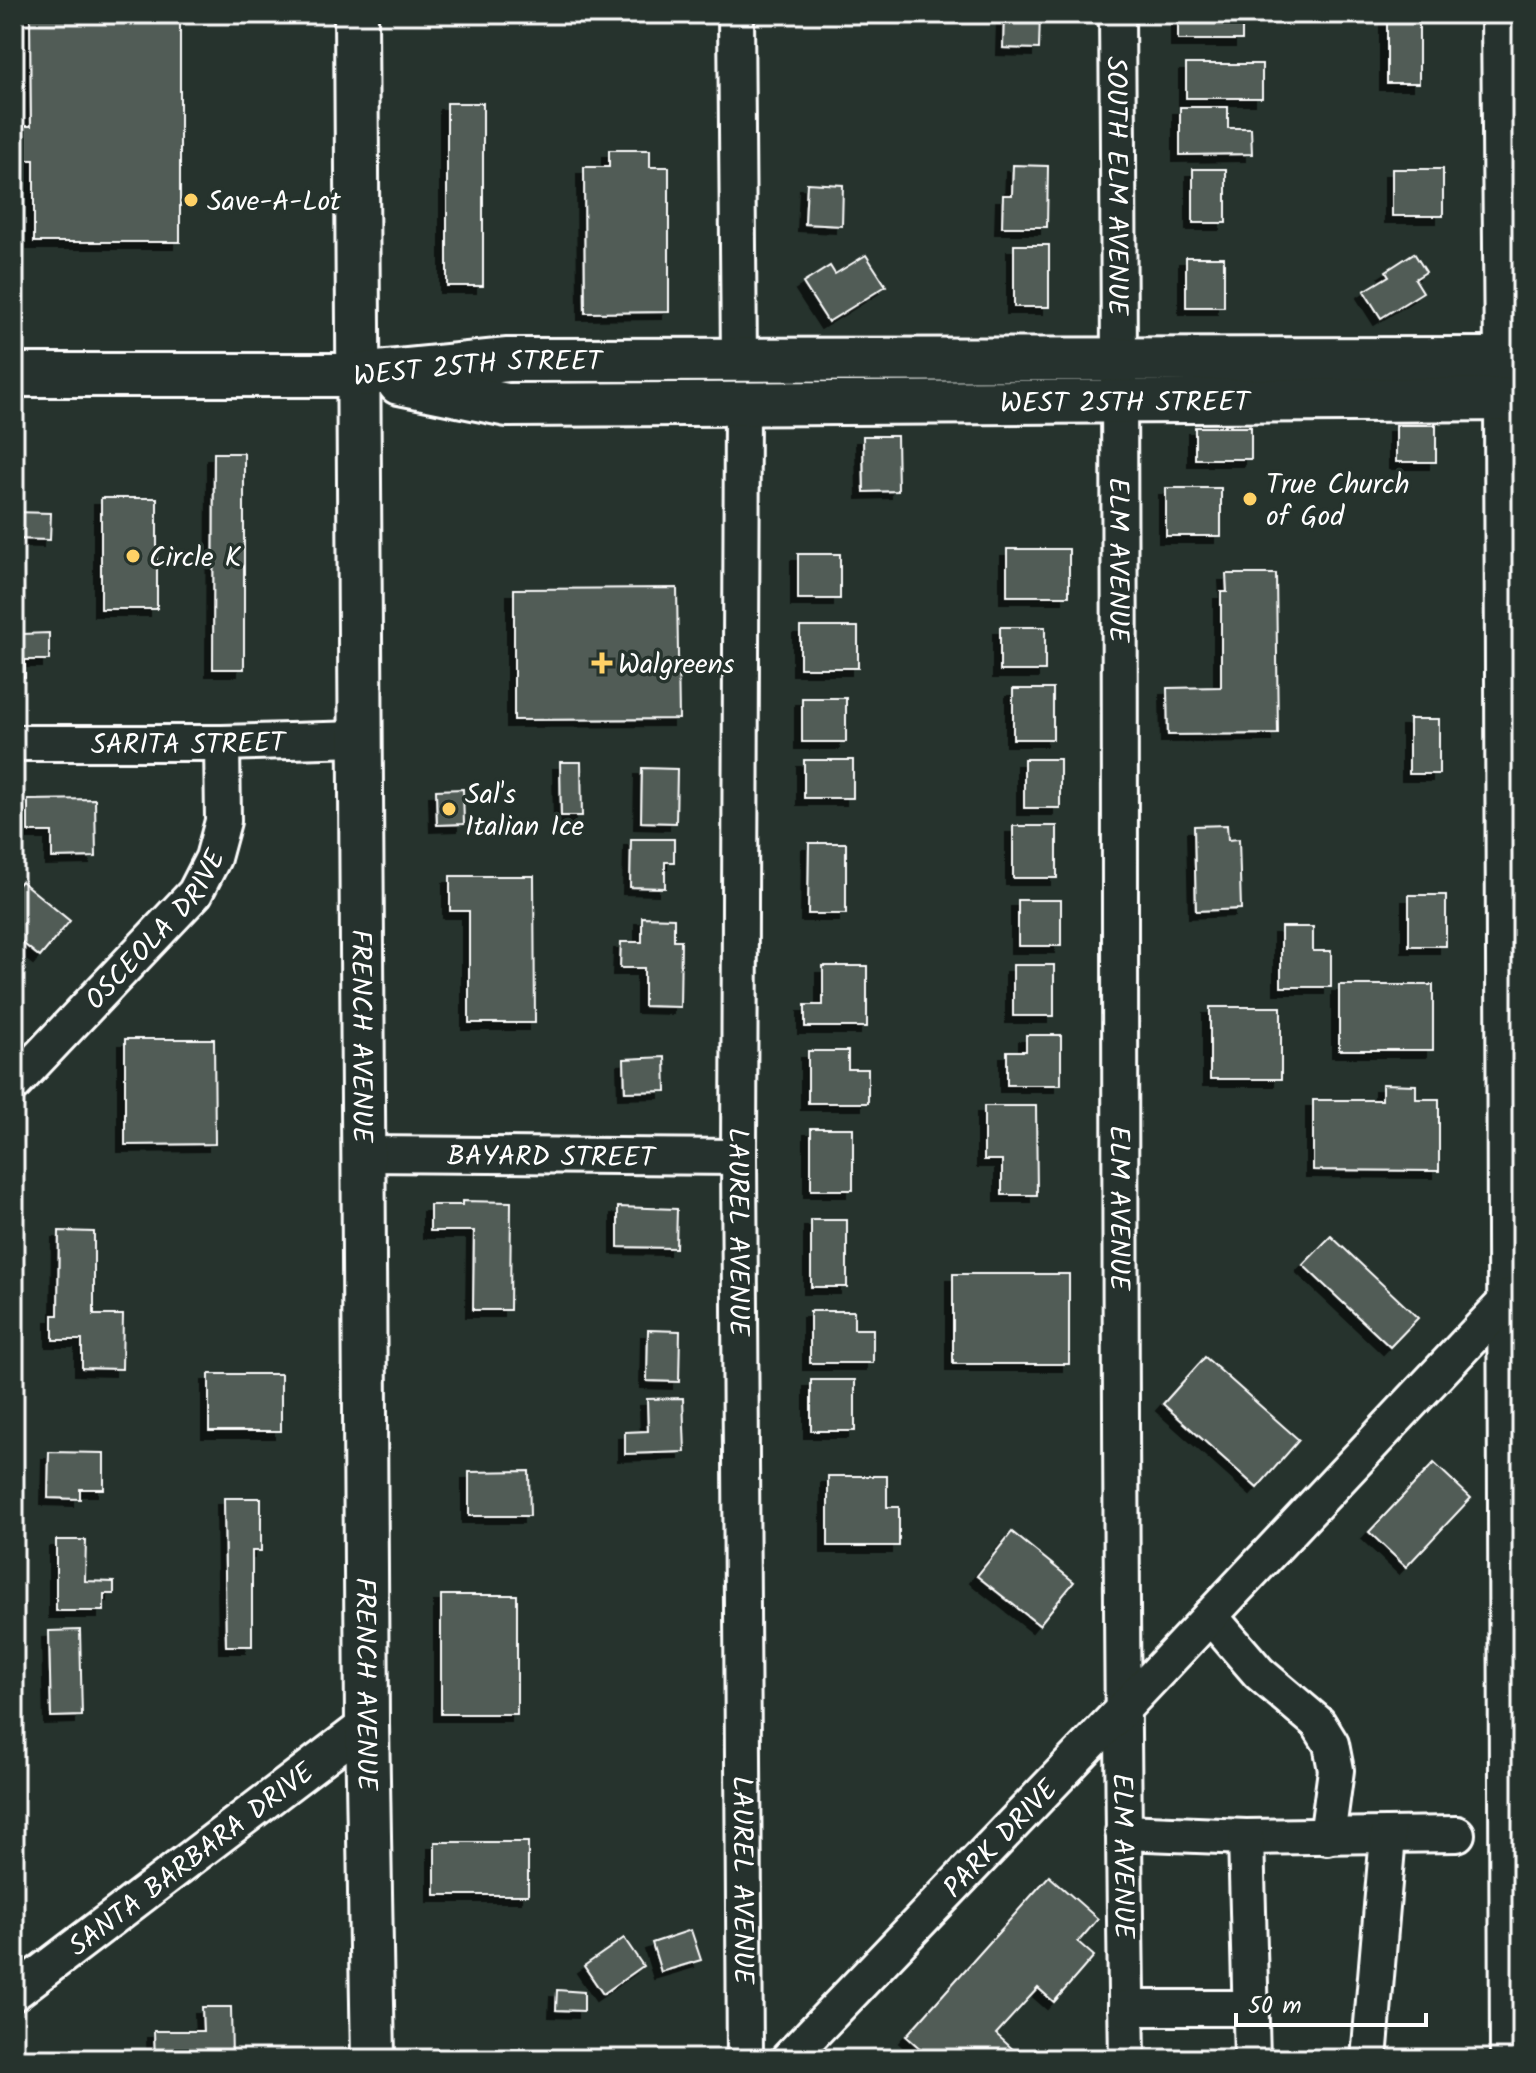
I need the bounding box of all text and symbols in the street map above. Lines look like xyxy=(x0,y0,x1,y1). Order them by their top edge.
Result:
street label: SOUTH ELM AVENUE xyxy=(1092,56,1139,316)
place label: Save-A-Lot xyxy=(207,180,342,225)
marker: Save-A-Lot xyxy=(182,191,200,209)
street label: WEST 25TH STREET xyxy=(351,340,604,400)
street label: WEST 25TH STREET xyxy=(1000,381,1252,427)
place label: True Church of God xyxy=(1266,463,1410,540)
street label: ELM AVENUE xyxy=(1094,477,1140,643)
marker: True Church of God xyxy=(1241,490,1259,508)
place label: Circle K xyxy=(149,536,242,581)
marker: Circle K xyxy=(124,547,142,565)
place label: Walgreens xyxy=(618,643,735,688)
marker: Walgreens xyxy=(593,654,611,672)
street label: SARITA STREET xyxy=(91,721,288,768)
place label: Sal's Italian Ice xyxy=(465,773,585,850)
marker: Sal's Italian Ice xyxy=(440,800,458,818)
street label: OSCEOLA DRIVE xyxy=(75,841,239,1021)
street label: FRENCH AVENUE xyxy=(337,929,383,1144)
street label: ELM AVENUE xyxy=(1095,1125,1141,1291)
street label: LAUREL AVENUE xyxy=(714,1127,760,1337)
street label: BAYARD STREET xyxy=(447,1135,657,1181)
street label: FRENCH AVENUE xyxy=(341,1577,388,1792)
street label: SANTA BARBARA DRIVE xyxy=(59,1751,325,1969)
street label: PARK DRIVE xyxy=(933,1769,1070,1910)
street label: ELM AVENUE xyxy=(1098,1773,1145,1940)
street label: LAUREL AVENUE xyxy=(718,1775,765,1985)
scale bar xyxy=(1236,1977,1426,2027)
text: 50 m xyxy=(1248,1987,1302,2026)

